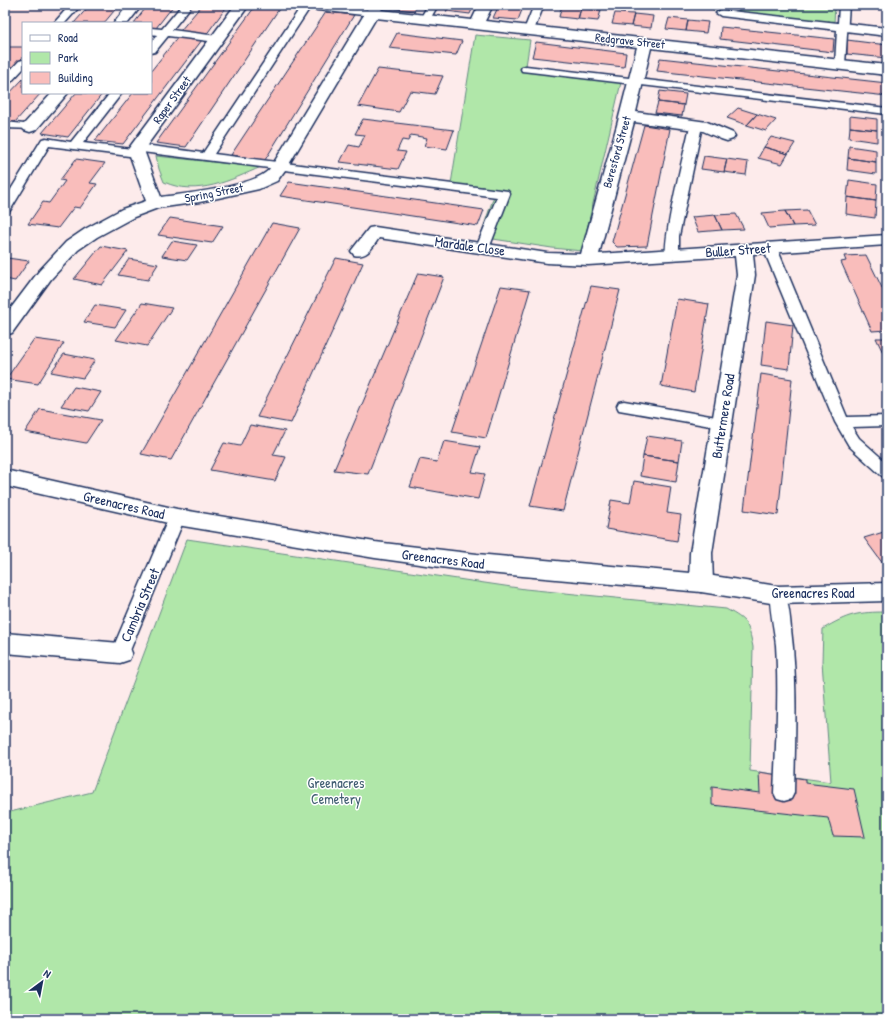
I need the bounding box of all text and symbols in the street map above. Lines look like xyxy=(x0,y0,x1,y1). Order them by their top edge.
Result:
legend xyxy=(22,22,152,94)
street label: Redgrave Street xyxy=(594,28,667,53)
text: Road xyxy=(58,29,78,46)
text: Park xyxy=(58,49,78,66)
text: Building xyxy=(58,69,93,86)
street label: Raper Street xyxy=(148,72,195,127)
street label: Beresford Street xyxy=(598,113,635,190)
street label: Spring Street xyxy=(183,178,246,207)
street label: Mardale Close xyxy=(434,231,507,260)
street label: Buller Street xyxy=(705,238,771,261)
street label: Buttermere Road xyxy=(706,372,739,460)
street label: Greenacres Road xyxy=(82,486,167,523)
street label: Greenacres Road xyxy=(401,544,486,573)
street label: Cambria Street xyxy=(116,565,164,645)
street label: Greenacres Road xyxy=(771,583,855,602)
park label: Greenacres Cemetery xyxy=(308,773,364,809)
north arrow xyxy=(22,962,62,1002)
text: N xyxy=(41,966,54,981)

